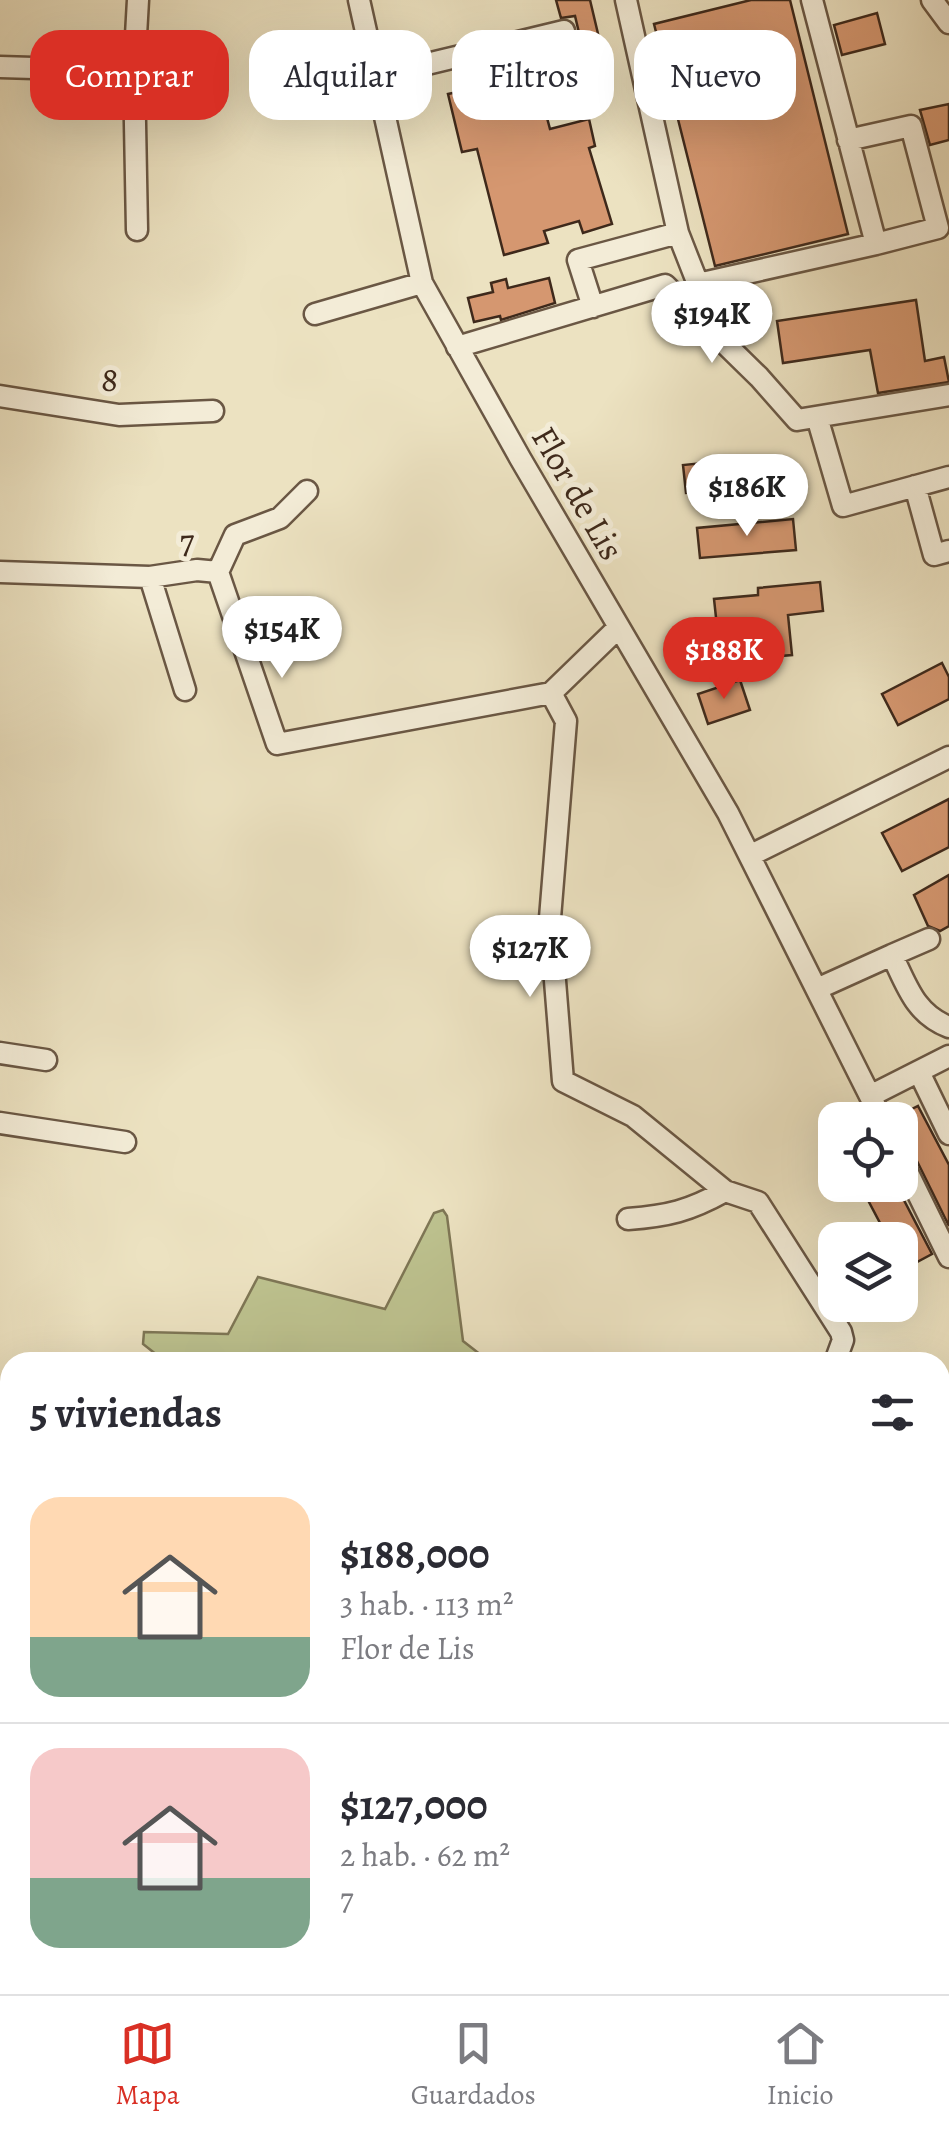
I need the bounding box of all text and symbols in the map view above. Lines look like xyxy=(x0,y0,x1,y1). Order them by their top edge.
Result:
chip: Comprar xyxy=(30,30,229,120)
chip: Alquilar xyxy=(249,30,432,120)
chip: Filtros xyxy=(452,30,614,120)
chip: Nuevo xyxy=(634,30,796,120)
pin: $194K xyxy=(642,281,782,366)
text: $194K xyxy=(673,291,751,335)
street label: 8 xyxy=(99,354,121,404)
street label: Flor de Lis xyxy=(520,417,636,569)
pin: $186K xyxy=(677,454,817,539)
text: $186K xyxy=(708,464,786,508)
street label: 7 xyxy=(178,517,196,565)
pin: $154K xyxy=(212,596,352,681)
text: $154K xyxy=(244,606,320,650)
pin: $188K xyxy=(654,617,794,702)
text: $188K xyxy=(685,627,763,671)
pin: $127K xyxy=(460,915,600,1000)
text: $127K xyxy=(492,925,568,969)
map controls xyxy=(818,1102,918,1322)
button: locate xyxy=(818,1102,918,1202)
button: layers xyxy=(818,1222,918,1322)
text: 5 viviendas xyxy=(30,1384,222,1441)
icon: filters xyxy=(865,1385,920,1440)
text: $188,000 xyxy=(340,1525,490,1582)
icon: home xyxy=(110,1537,230,1657)
text: 3 hab. · 113 m² xyxy=(340,1582,513,1626)
text: Flor de Lis xyxy=(340,1626,475,1670)
text: $127,000 xyxy=(340,1776,488,1833)
icon: home xyxy=(110,1788,230,1908)
text: 2 hab. · 62 m² xyxy=(340,1833,510,1877)
text: 7 xyxy=(340,1877,353,1921)
tab: Mapa xyxy=(115,2016,180,2114)
tab: Guardados xyxy=(411,2016,536,2114)
tab: Inicio xyxy=(767,2016,834,2114)

